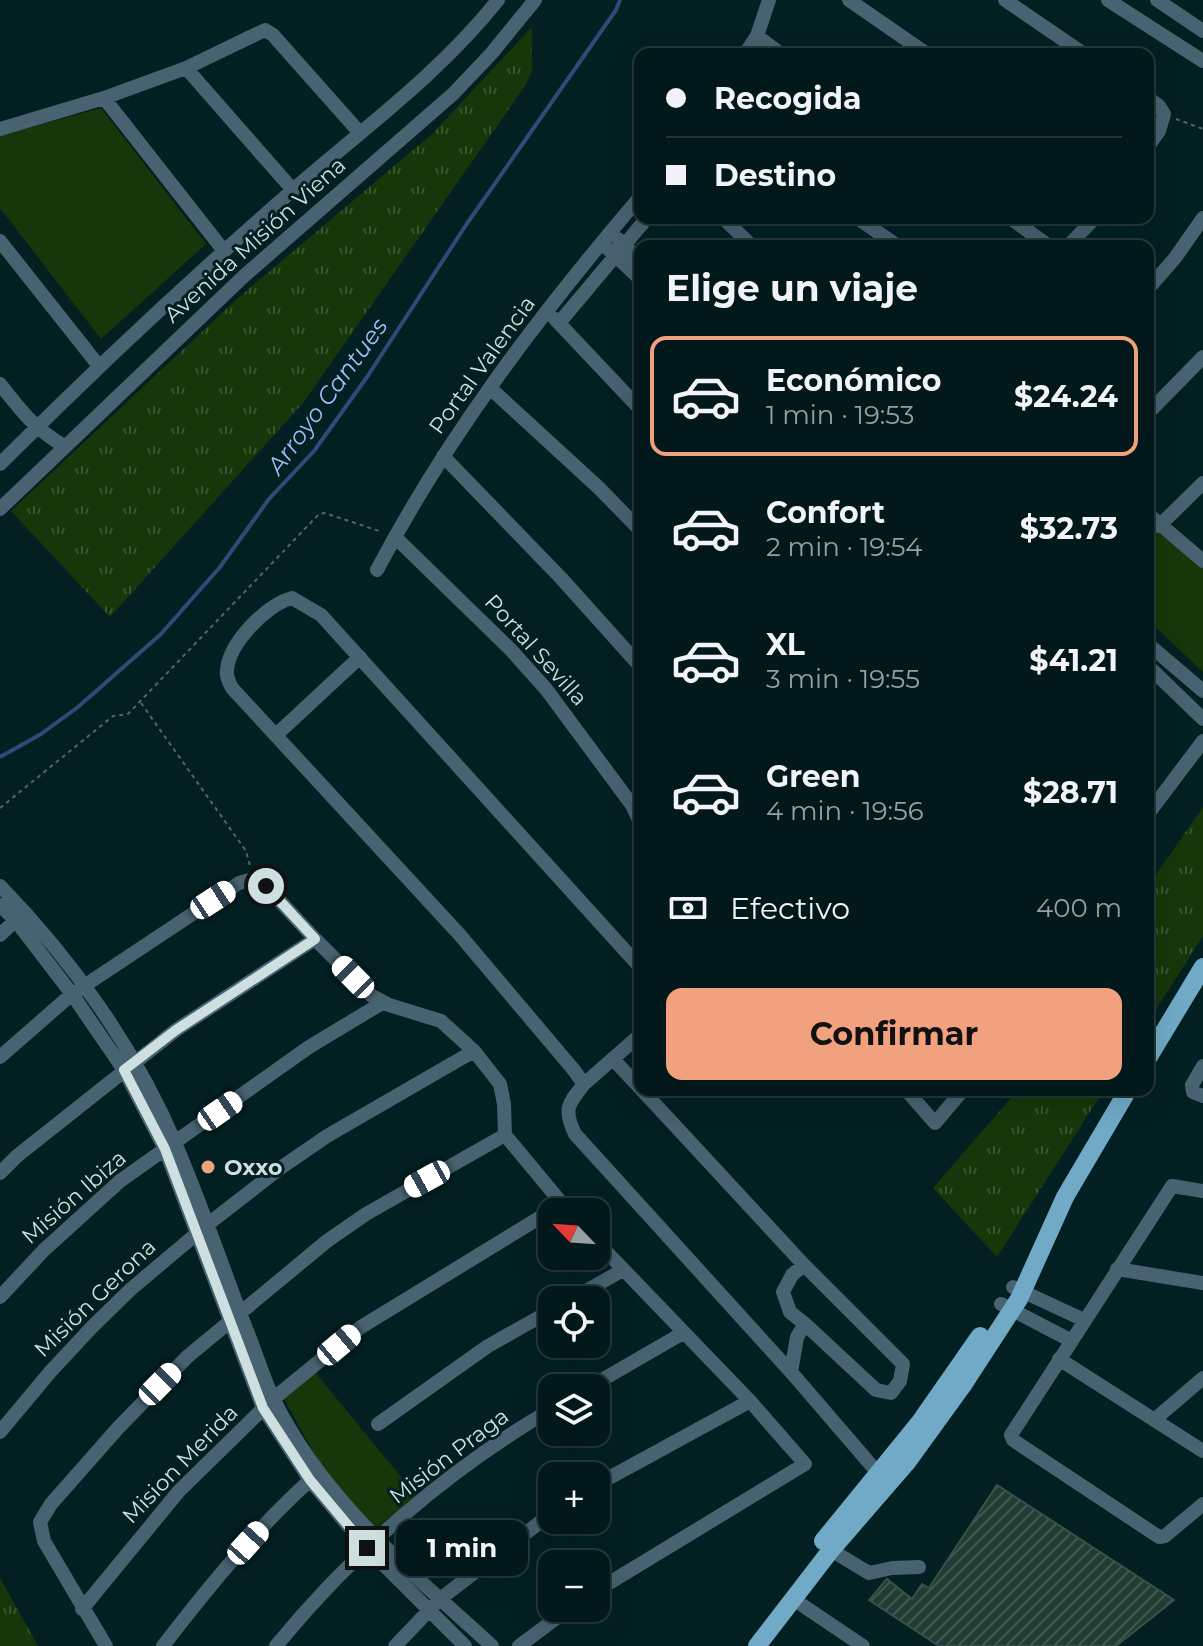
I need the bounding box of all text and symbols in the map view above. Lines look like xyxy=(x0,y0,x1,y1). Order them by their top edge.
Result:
text: Recogida xyxy=(714,80,861,117)
street label: Avenida Misión Viena xyxy=(159,151,351,329)
text: Destino xyxy=(714,157,836,194)
text: Elige un viaje xyxy=(666,266,918,310)
street label: Portal Valencia xyxy=(423,291,541,439)
water label: Arroyo Cantues xyxy=(259,312,394,481)
icon: car xyxy=(670,360,742,432)
text: Económico xyxy=(766,362,941,399)
text: $24.24 xyxy=(1014,378,1118,415)
text: 1 min · 19:53 xyxy=(766,399,915,431)
icon: car xyxy=(670,492,742,564)
text: Confort xyxy=(766,494,885,531)
text: $32.73 xyxy=(1020,510,1118,547)
text: 2 min · 19:54 xyxy=(766,531,923,563)
street label: Portal Sevilla xyxy=(479,589,593,711)
icon: car xyxy=(670,624,742,696)
text: XL xyxy=(766,626,805,663)
text: $41.21 xyxy=(1029,642,1118,679)
text: 3 min · 19:55 xyxy=(766,663,920,695)
icon: car xyxy=(670,756,742,828)
text: Green xyxy=(766,758,860,795)
text: $28.71 xyxy=(1023,774,1118,811)
text: 4 min · 19:56 xyxy=(766,795,924,827)
route start xyxy=(248,868,284,904)
car xyxy=(186,877,240,923)
icon: cash xyxy=(666,886,710,930)
text: Efectivo xyxy=(730,890,850,927)
text: 400 m xyxy=(1036,892,1122,924)
car xyxy=(328,952,378,1002)
button: Confirmar xyxy=(666,988,1122,1080)
car xyxy=(193,1087,247,1135)
street label: Misión Ibiza xyxy=(16,1144,132,1250)
place label: Oxxo xyxy=(224,1154,282,1181)
car xyxy=(400,1157,454,1201)
marker: Oxxo xyxy=(199,1158,217,1176)
north arrow xyxy=(538,1198,610,1270)
map controls xyxy=(538,1198,610,1622)
street label: Misión Gerona xyxy=(29,1233,161,1363)
button: locate xyxy=(538,1286,610,1358)
car xyxy=(313,1320,365,1370)
car xyxy=(135,1359,185,1409)
button: layers xyxy=(538,1374,610,1446)
street label: Mision Merida xyxy=(117,1399,243,1529)
street label: Misión Praga xyxy=(384,1402,514,1510)
button: + xyxy=(538,1462,610,1534)
car xyxy=(223,1517,273,1569)
callout: 1 min xyxy=(395,1520,527,1576)
route end xyxy=(349,1530,385,1566)
text: 1 min xyxy=(427,1532,497,1564)
button: − xyxy=(538,1550,610,1622)

